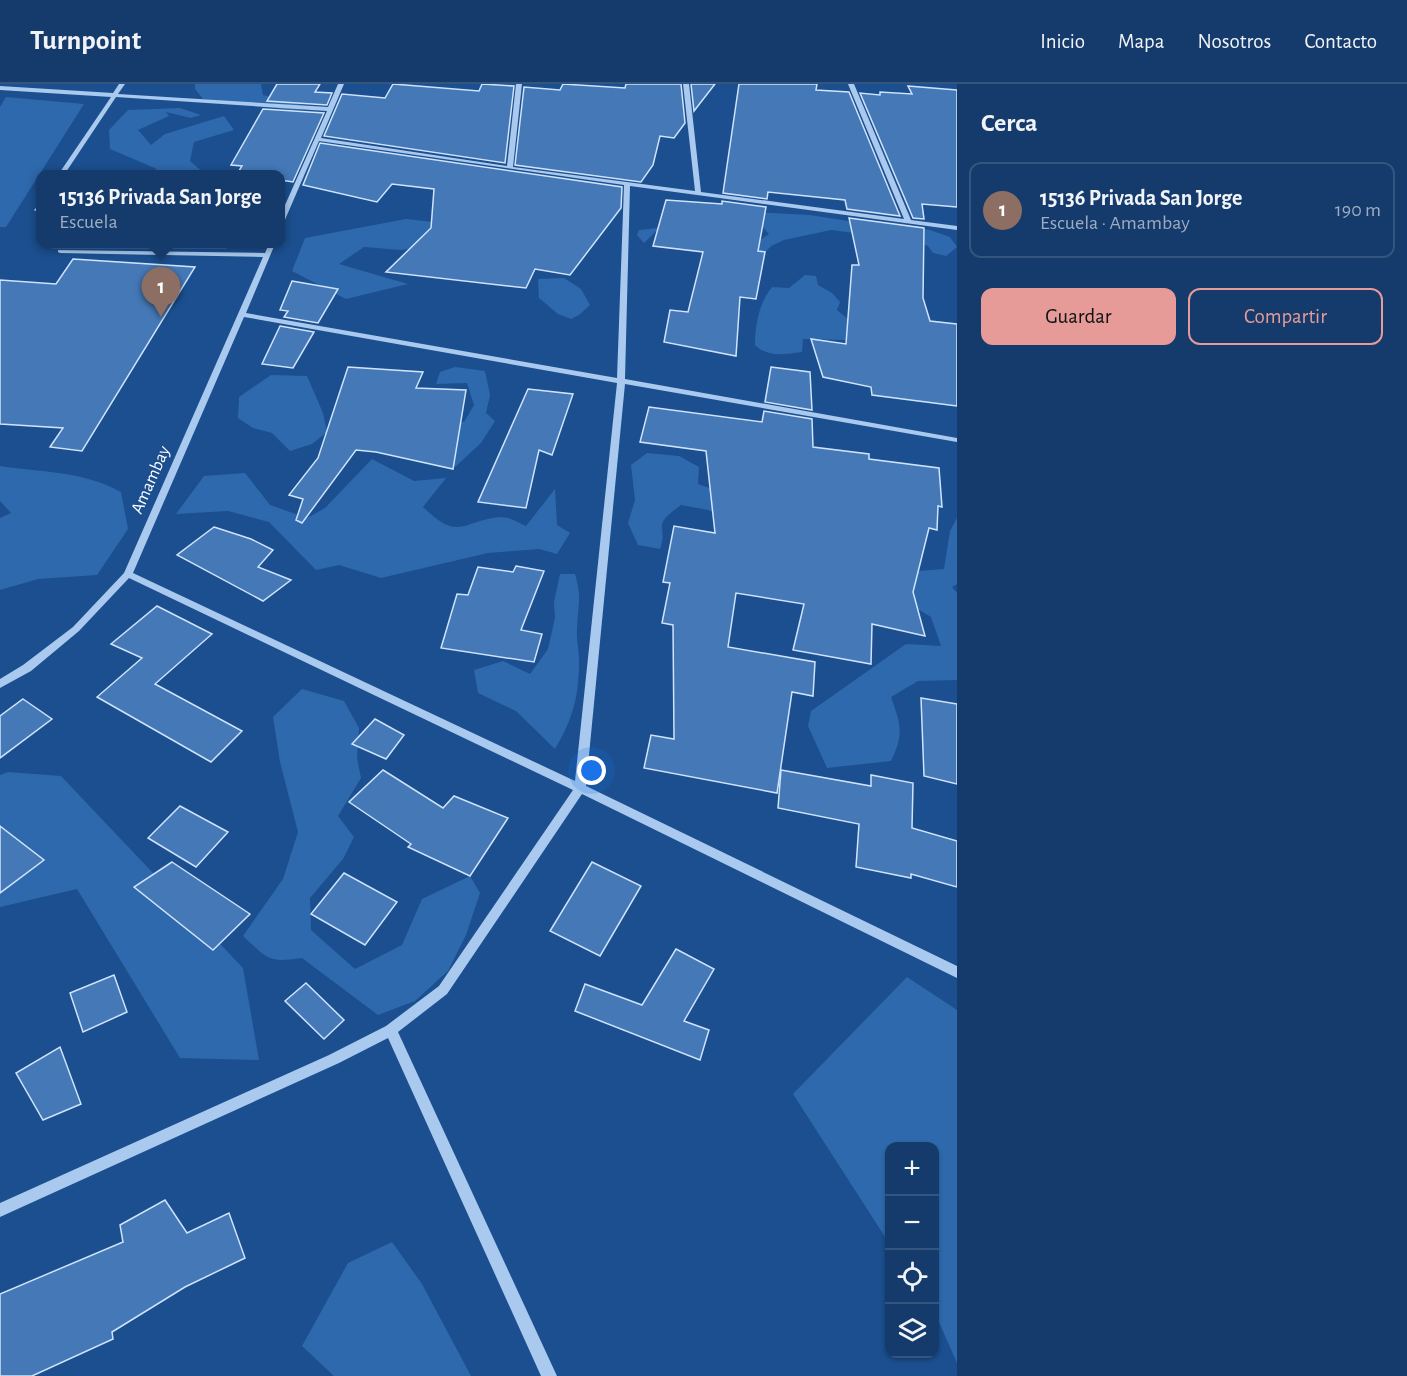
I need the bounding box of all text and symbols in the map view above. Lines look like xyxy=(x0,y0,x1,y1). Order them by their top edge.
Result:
text: Turnpoint xyxy=(30,27,141,55)
text: Inicio xyxy=(1040,31,1085,52)
text: Mapa xyxy=(1118,31,1165,52)
text: Nosotros xyxy=(1198,31,1271,52)
text: Contacto xyxy=(1304,31,1377,52)
text: Cerca xyxy=(981,110,1038,136)
popup xyxy=(36,170,285,248)
text: 15136 Privada San Jorge xyxy=(59,186,262,208)
text: 15136 Privada San Jorge xyxy=(1040,187,1242,209)
text: 1 xyxy=(999,200,1006,220)
text: 190 m xyxy=(1335,200,1381,220)
text: Escuela xyxy=(59,212,118,232)
text: Escuela · Amambay xyxy=(1040,213,1190,233)
pin: 1 xyxy=(142,268,180,317)
button: Guardar xyxy=(981,288,1176,345)
button: Compartir xyxy=(1188,288,1383,345)
street label: Amambay xyxy=(128,443,174,517)
your location xyxy=(577,756,606,785)
map controls xyxy=(885,1142,939,1358)
button: + xyxy=(885,1142,939,1196)
button: − xyxy=(885,1196,939,1250)
button: locate xyxy=(885,1250,939,1304)
button: layers xyxy=(885,1304,939,1358)

